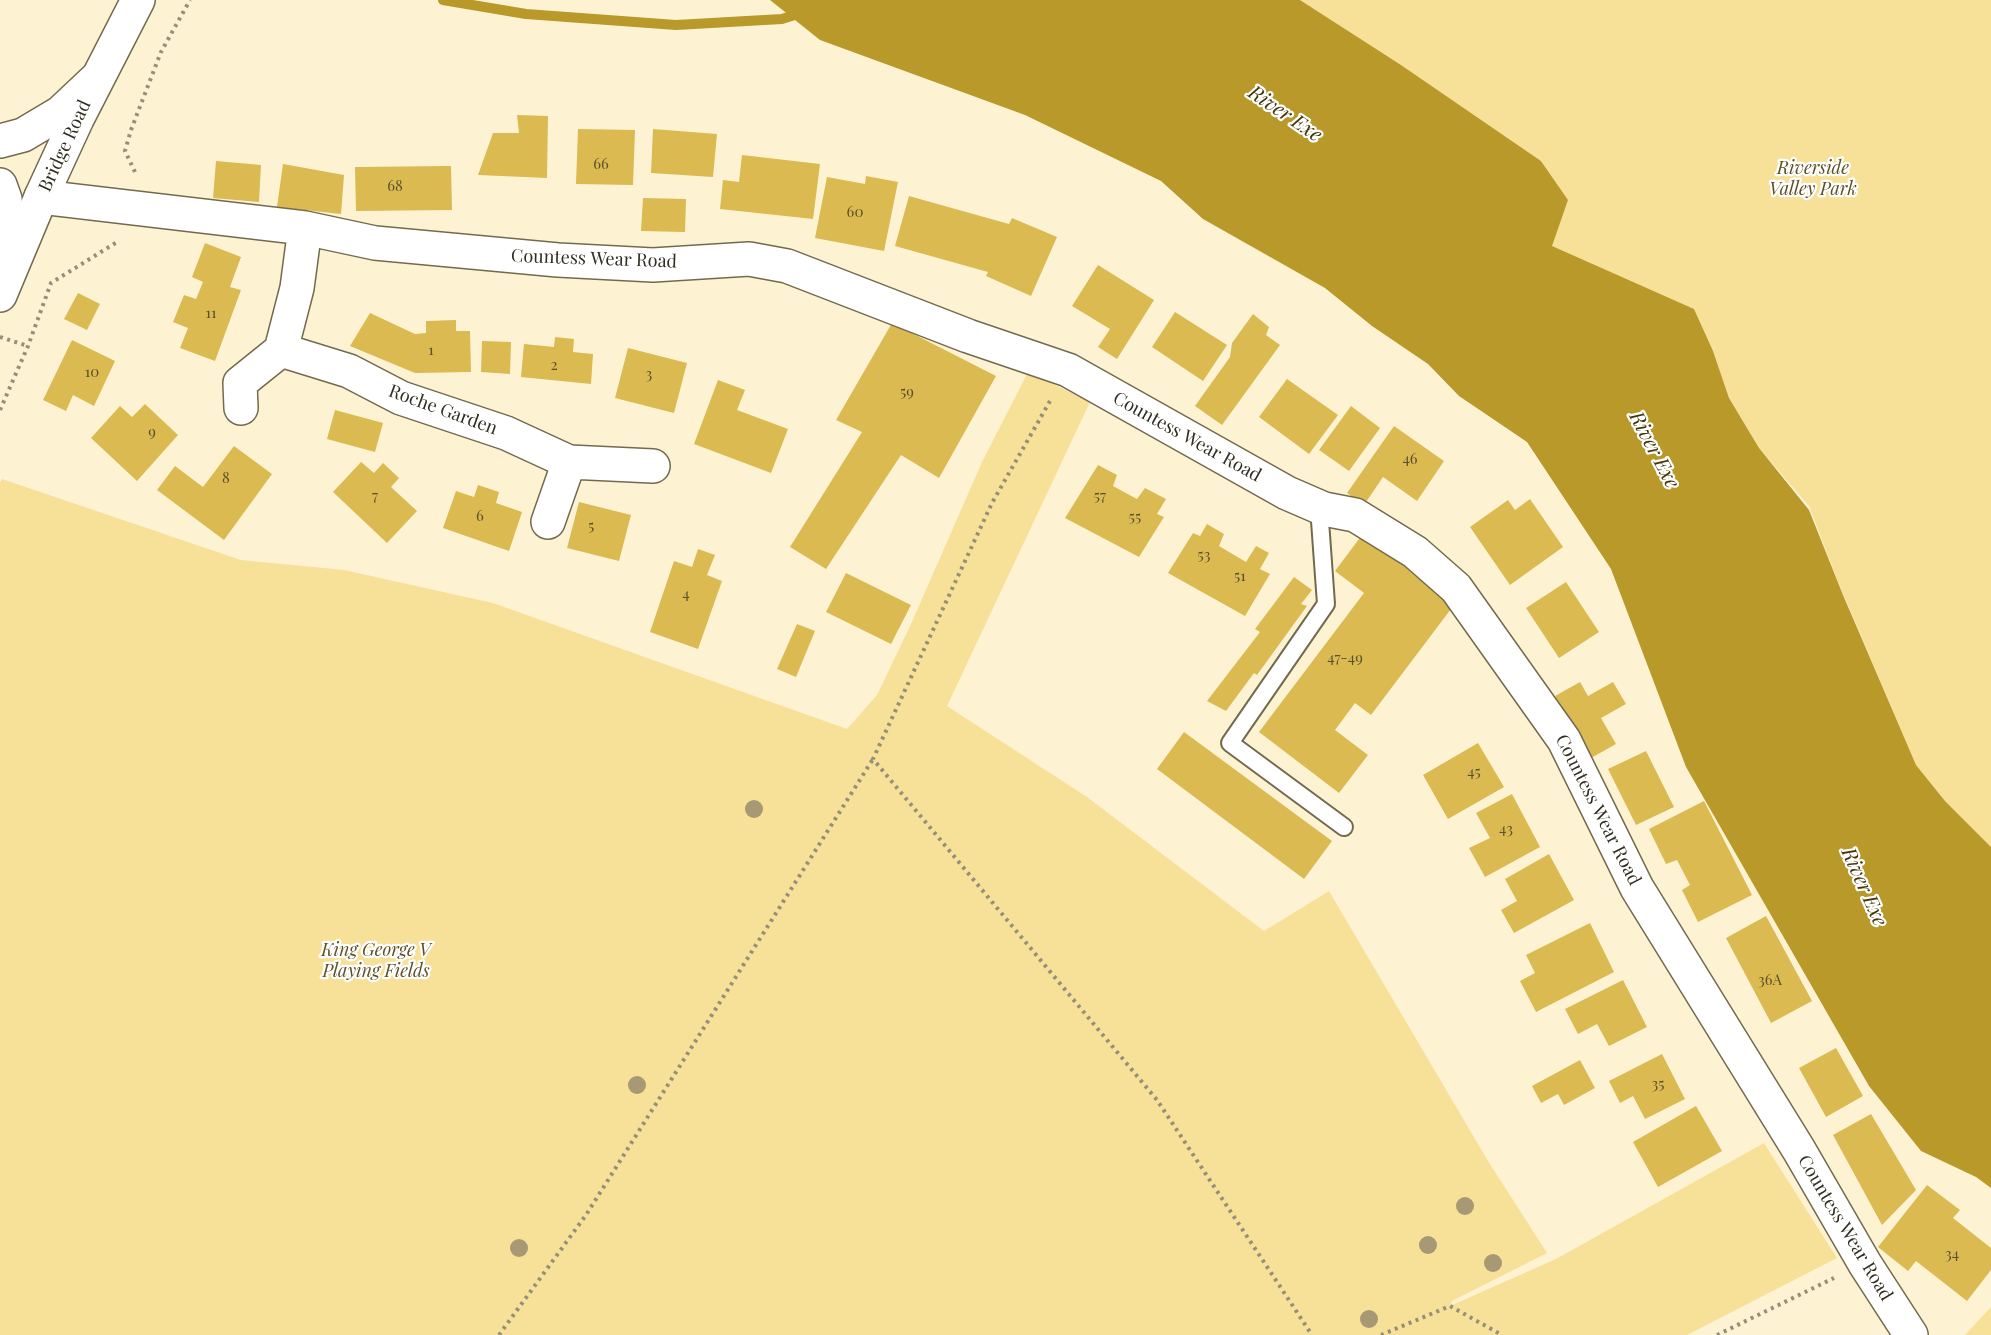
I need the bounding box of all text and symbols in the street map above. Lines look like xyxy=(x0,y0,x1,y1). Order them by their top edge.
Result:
water label: River Exe xyxy=(1244,81,1326,147)
street label: Bridge Road xyxy=(34,97,96,195)
house number: 66 xyxy=(593,155,609,173)
park label: Riverside Valley Park xyxy=(1769,157,1857,200)
house number: 68 xyxy=(387,177,403,195)
house number: 60 xyxy=(847,203,863,221)
street label: Countess Wear Road xyxy=(511,245,677,273)
house number: 11 xyxy=(205,304,217,322)
house number: 1 xyxy=(428,341,434,359)
house number: 2 xyxy=(550,356,558,374)
house number: 10 xyxy=(85,363,99,381)
house number: 3 xyxy=(646,365,652,383)
street label: Roche Garden xyxy=(386,380,500,440)
house number: 59 xyxy=(900,383,914,401)
street label: Countess Wear Road xyxy=(1109,387,1265,487)
water label: River Exe xyxy=(1624,408,1684,492)
house number: 9 xyxy=(148,423,156,441)
house number: 46 xyxy=(1402,450,1418,468)
house number: 8 xyxy=(222,469,230,487)
house number: 7 xyxy=(372,487,378,505)
house number: 57 xyxy=(1094,487,1106,505)
house number: 6 xyxy=(476,507,484,525)
house number: 55 xyxy=(1129,508,1141,526)
house number: 5 xyxy=(588,517,594,535)
house number: 53 xyxy=(1198,546,1210,564)
house number: 51 xyxy=(1234,567,1246,585)
house number: 4 xyxy=(682,585,690,603)
house number: 47-49 xyxy=(1327,649,1363,667)
street label: Countess Wear Road xyxy=(1551,731,1645,889)
house number: 45 xyxy=(1467,763,1481,781)
house number: 43 xyxy=(1499,820,1513,838)
water label: River Exe xyxy=(1836,844,1892,930)
park label: King George V Playing Fields xyxy=(321,939,431,982)
house number: 36A xyxy=(1758,971,1782,989)
house number: 35 xyxy=(1652,1075,1664,1093)
street label: Countess Wear Road xyxy=(1793,1151,1897,1305)
house number: 34 xyxy=(1945,1245,1959,1263)

